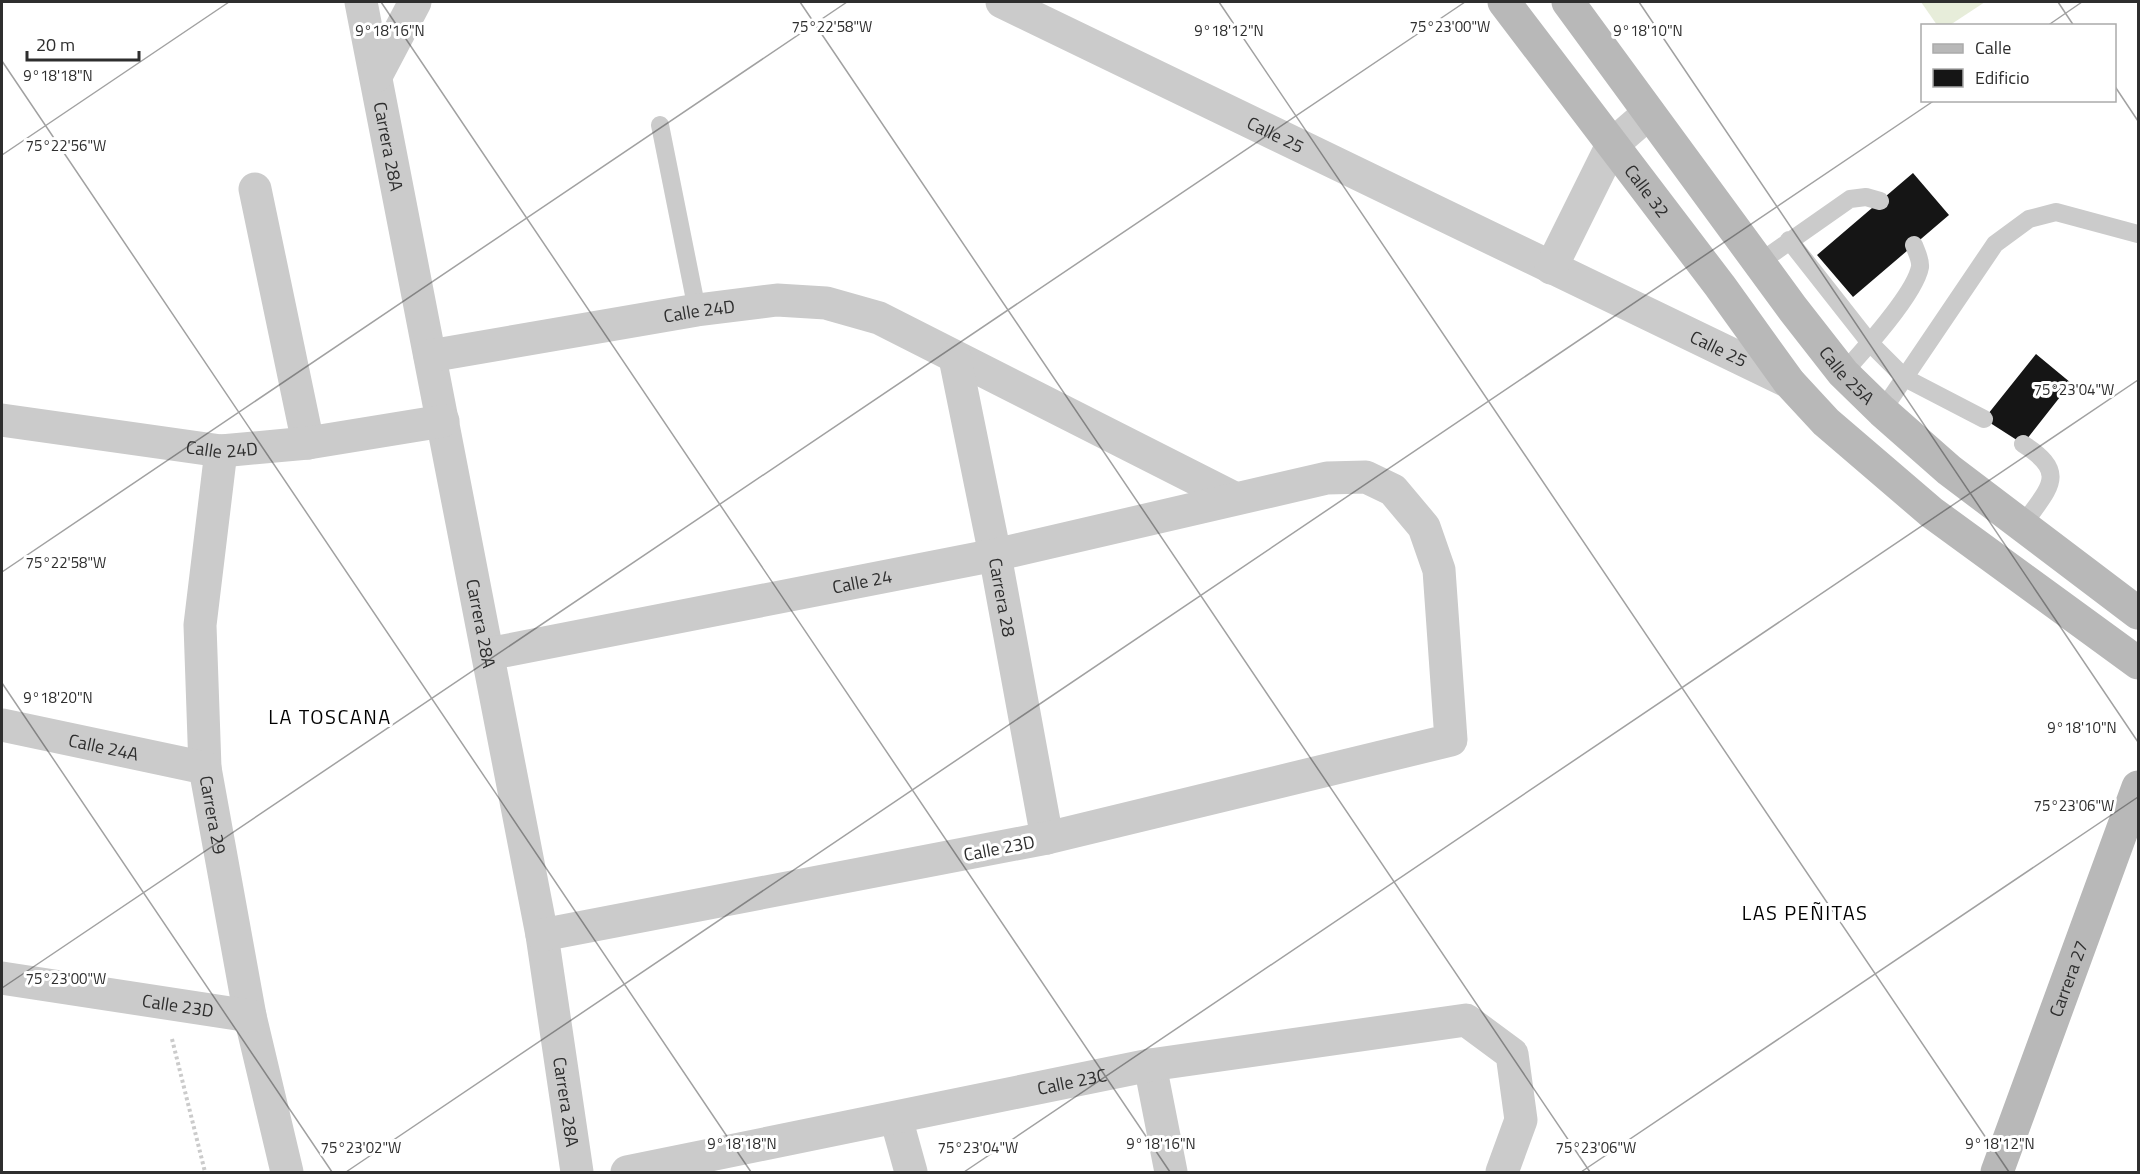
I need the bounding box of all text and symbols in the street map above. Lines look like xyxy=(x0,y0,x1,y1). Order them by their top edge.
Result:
text: 75°22'58"W xyxy=(792,15,872,38)
text: 75°23'00"W xyxy=(1410,15,1490,38)
text: 9°18'16"N xyxy=(355,19,425,42)
text: 9°18'12"N xyxy=(1194,19,1264,42)
text: 9°18'10"N xyxy=(1613,19,1683,42)
scale bar xyxy=(27,24,140,62)
legend xyxy=(1921,24,2116,102)
text: 20 m xyxy=(36,31,75,58)
text: Calle xyxy=(1975,34,2011,61)
text: 9°18'18"N xyxy=(23,64,93,87)
text: Edificio xyxy=(1975,64,2029,91)
street label: Carrera 28A xyxy=(367,99,411,194)
street label: Calle 25 xyxy=(1243,109,1309,159)
text: 75°22'56"W xyxy=(26,134,106,157)
street label: Calle 32 xyxy=(1618,158,1677,223)
street label: Calle 24D xyxy=(661,292,736,329)
street label: Calle 25 xyxy=(1686,323,1752,373)
street label: Calle 25A xyxy=(1813,340,1881,411)
text: 75°23'04"W xyxy=(2034,378,2114,401)
street label: Calle 24D xyxy=(184,433,259,465)
text: 75°22'58"W xyxy=(26,551,106,574)
street label: Carrera 28 xyxy=(982,556,1023,639)
street label: Calle 24 xyxy=(830,562,894,600)
street label: Carrera 28A xyxy=(460,576,503,671)
text: 9°18'20"N xyxy=(23,686,93,709)
district label: LA TOSCANA xyxy=(268,701,392,732)
text: 9°18'10"N xyxy=(2047,716,2117,739)
street label: Calle 24A xyxy=(66,726,142,767)
street label: Carrera 29 xyxy=(193,773,234,856)
text: 75°23'06"W xyxy=(2034,794,2114,817)
street label: Calle 23D xyxy=(961,828,1037,868)
district label: LAS PEÑITAS xyxy=(1742,897,1868,928)
street label: Carrera 27 xyxy=(2041,937,2094,1021)
text: 75°23'00"W xyxy=(26,967,106,990)
street label: Calle 23D xyxy=(140,986,216,1024)
street label: Carrera 28A xyxy=(547,1055,587,1149)
street label: Calle 23C xyxy=(1035,1061,1109,1101)
text: 9°18'18"N xyxy=(707,1132,777,1155)
text: 9°18'16"N xyxy=(1126,1132,1196,1155)
text: 9°18'12"N xyxy=(1965,1132,2035,1155)
text: 75°23'02"W xyxy=(321,1136,401,1159)
text: 75°23'04"W xyxy=(938,1136,1018,1159)
text: 75°23'06"W xyxy=(1556,1136,1636,1159)

